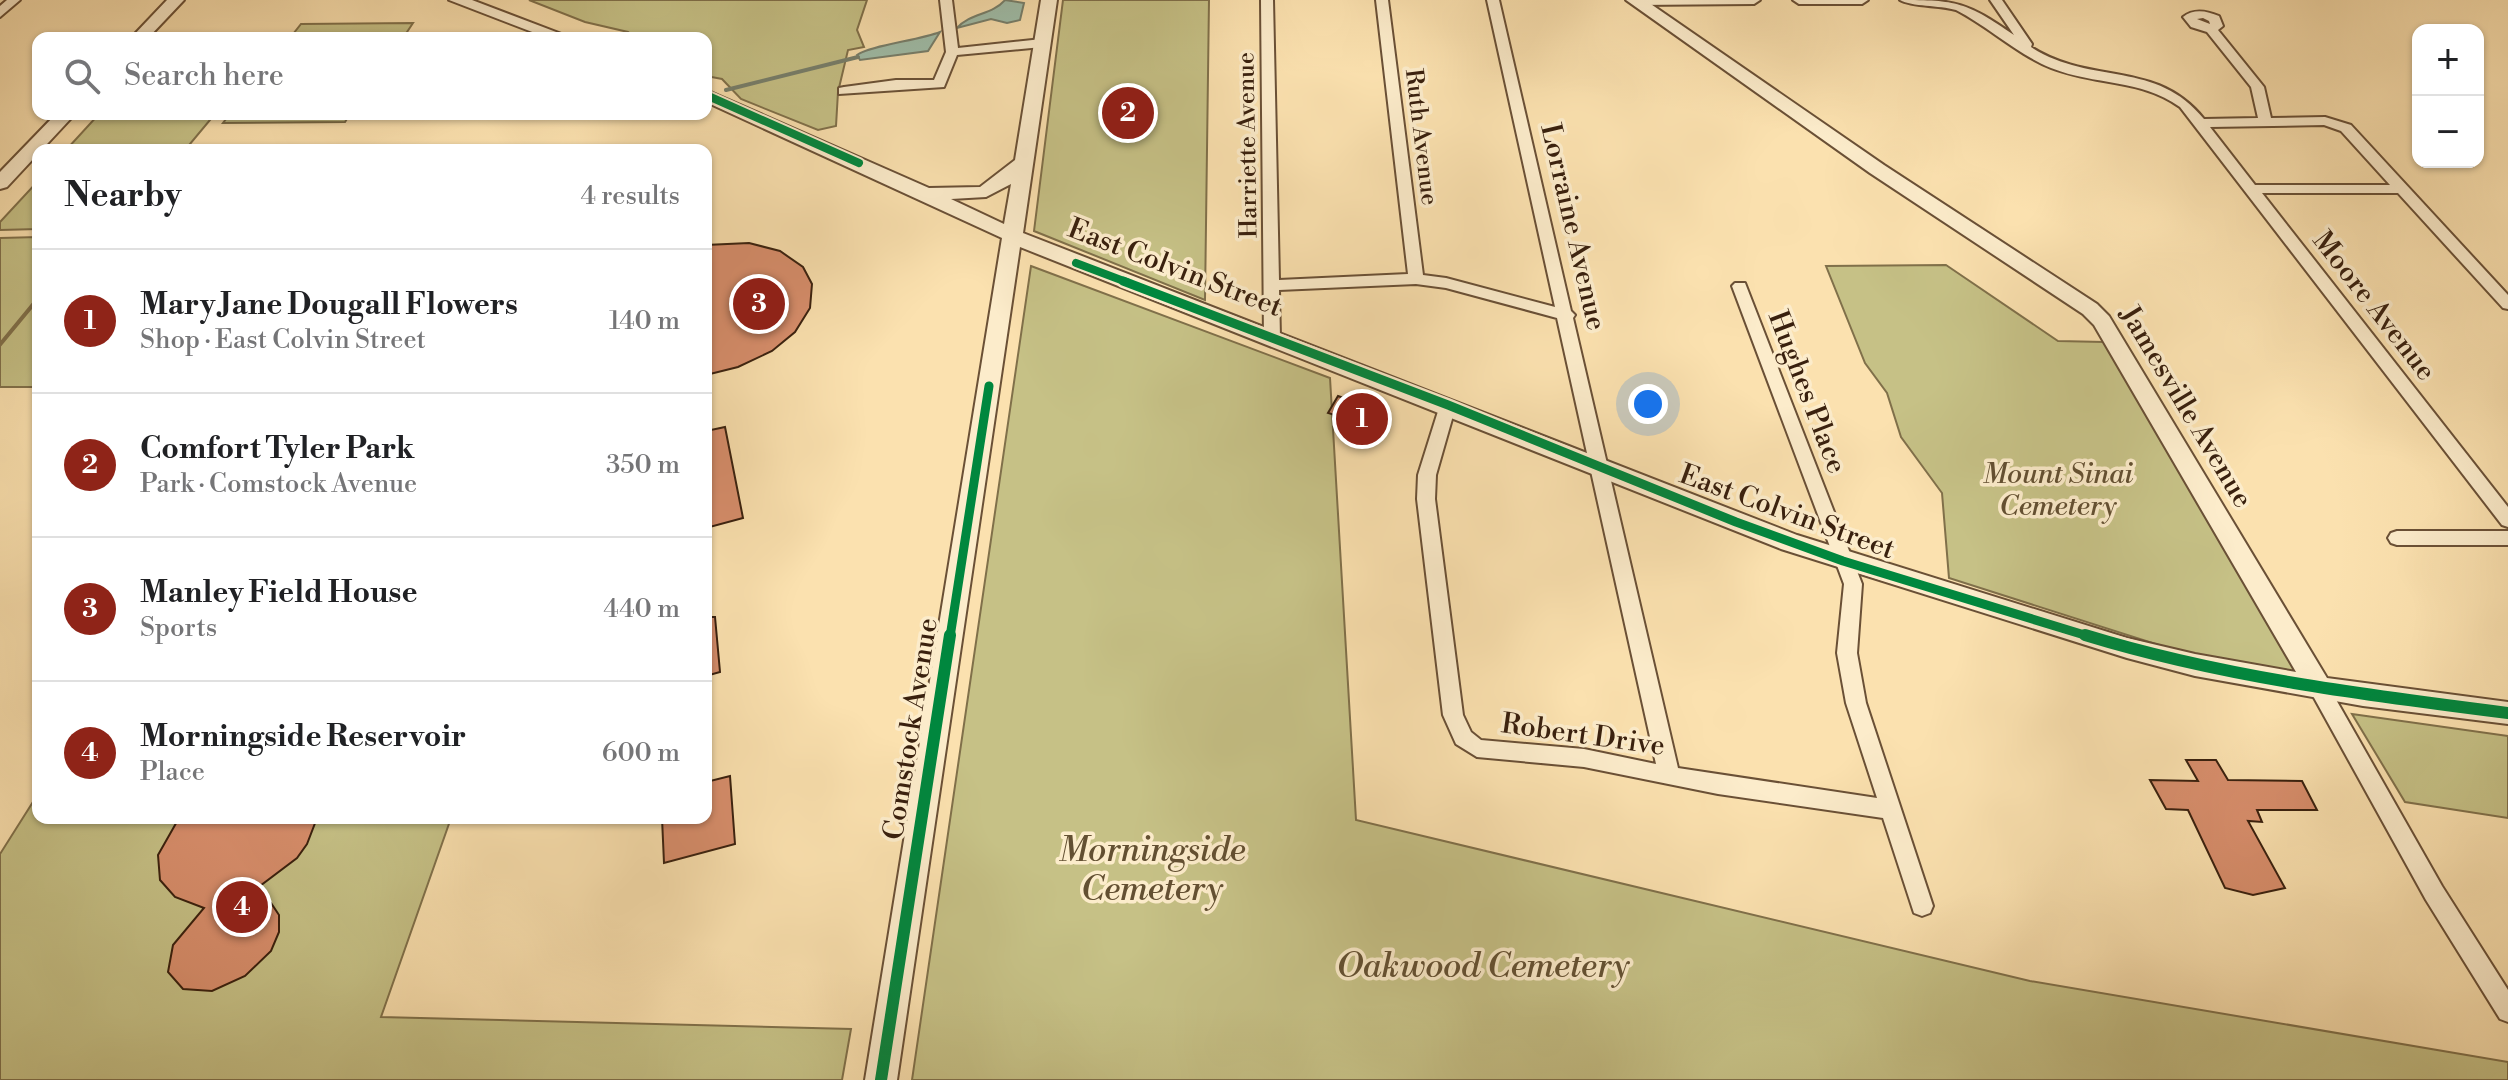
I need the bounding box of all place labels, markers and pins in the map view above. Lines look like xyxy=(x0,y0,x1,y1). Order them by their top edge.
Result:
pin: 2 xyxy=(1102,83,1154,143)
pin: 3 xyxy=(733,274,785,334)
pin: 1 xyxy=(1336,389,1388,449)
pin: 4 xyxy=(216,877,268,937)

